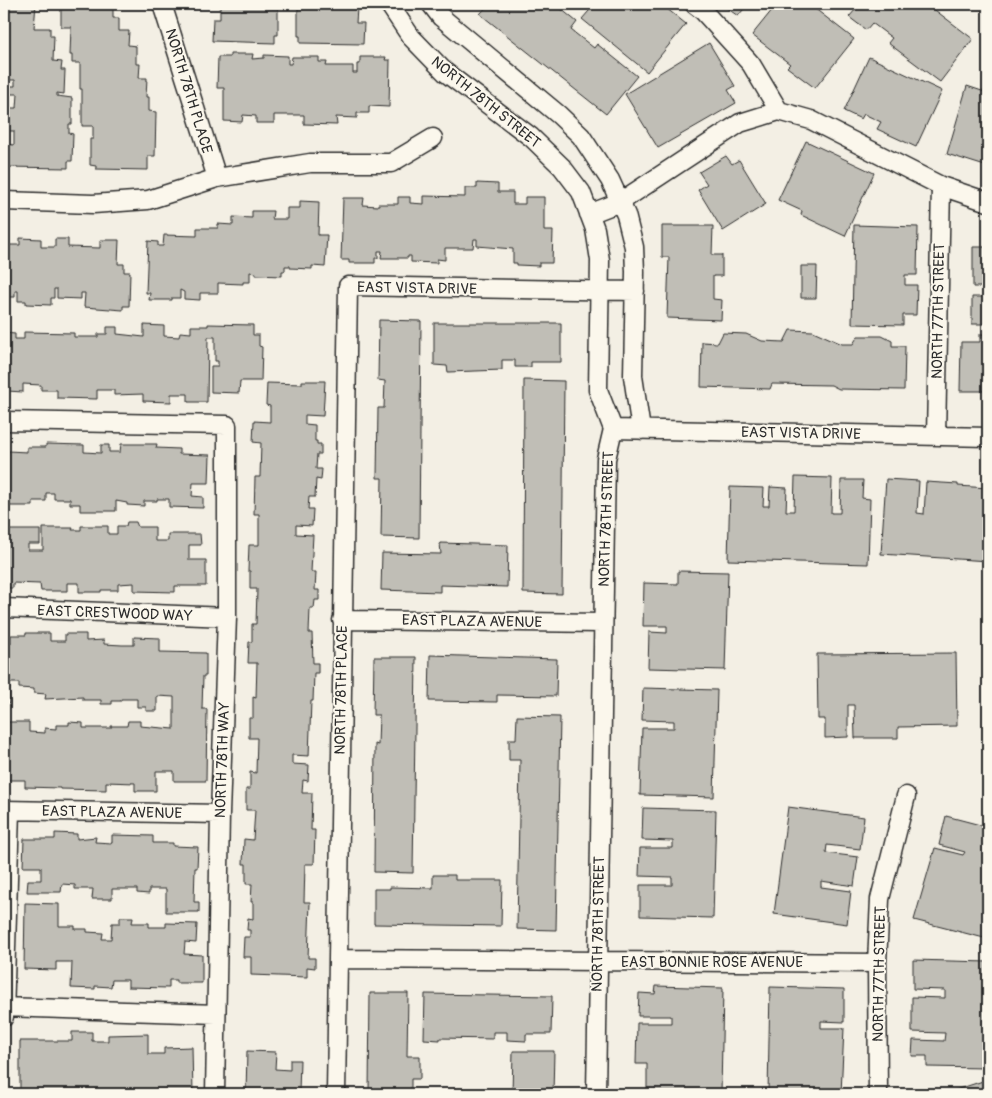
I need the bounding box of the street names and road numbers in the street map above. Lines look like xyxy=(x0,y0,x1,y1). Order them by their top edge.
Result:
street label: NORTH 78TH PLACE xyxy=(161,26,217,156)
street label: NORTH 78TH STREET xyxy=(427,52,544,152)
street label: NORTH 77TH STREET xyxy=(928,243,949,379)
street label: EAST VISTA DRIVE xyxy=(357,278,477,299)
street label: EAST VISTA DRIVE xyxy=(741,423,861,444)
street label: NORTH 78TH STREET xyxy=(595,451,618,587)
street label: EAST CRESTWOOD WAY xyxy=(37,601,193,626)
street label: EAST PLAZA AVENUE xyxy=(402,611,542,632)
street label: NORTH 78TH PLACE xyxy=(331,625,352,755)
street label: NORTH 78TH WAY xyxy=(211,701,234,818)
street label: EAST PLAZA AVENUE xyxy=(42,802,182,823)
street label: NORTH 78TH STREET xyxy=(588,856,609,992)
street label: NORTH 77TH STREET xyxy=(869,906,890,1042)
street label: EAST BONNIE ROSE AVENUE xyxy=(621,953,803,972)

